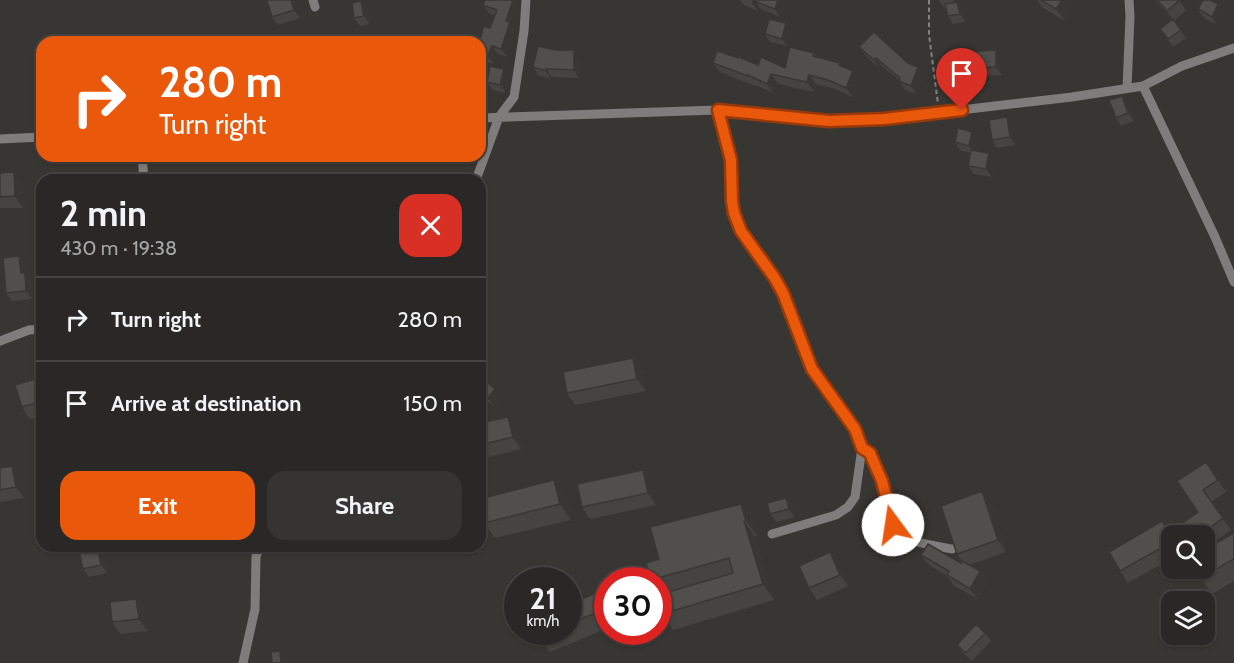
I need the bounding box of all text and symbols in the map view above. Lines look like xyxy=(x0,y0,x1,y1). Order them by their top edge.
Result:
pin xyxy=(936,48,987,110)
text: 280 m xyxy=(159,56,282,108)
icon: arrive xyxy=(945,57,978,90)
icon: right xyxy=(60,60,138,138)
text: Turn right xyxy=(159,108,266,141)
text: 2 min xyxy=(60,191,147,235)
button: close xyxy=(399,194,462,257)
text: 430 m · 19:38 xyxy=(60,236,177,260)
icon: right xyxy=(60,303,93,336)
text: Turn right xyxy=(111,306,201,333)
text: 280 m xyxy=(398,306,462,333)
icon: arrive xyxy=(60,387,93,420)
text: Arrive at destination xyxy=(111,390,301,417)
text: 150 m xyxy=(403,390,462,417)
button: Exit xyxy=(60,471,255,540)
button: Share xyxy=(267,471,462,540)
position arrow xyxy=(861,493,925,557)
map controls xyxy=(1161,525,1215,645)
button: search xyxy=(1161,525,1215,579)
speed limit sign: 30 xyxy=(594,567,672,645)
text: 21 xyxy=(530,580,556,617)
button: layers xyxy=(1161,591,1215,645)
text: km/h xyxy=(527,612,559,630)

